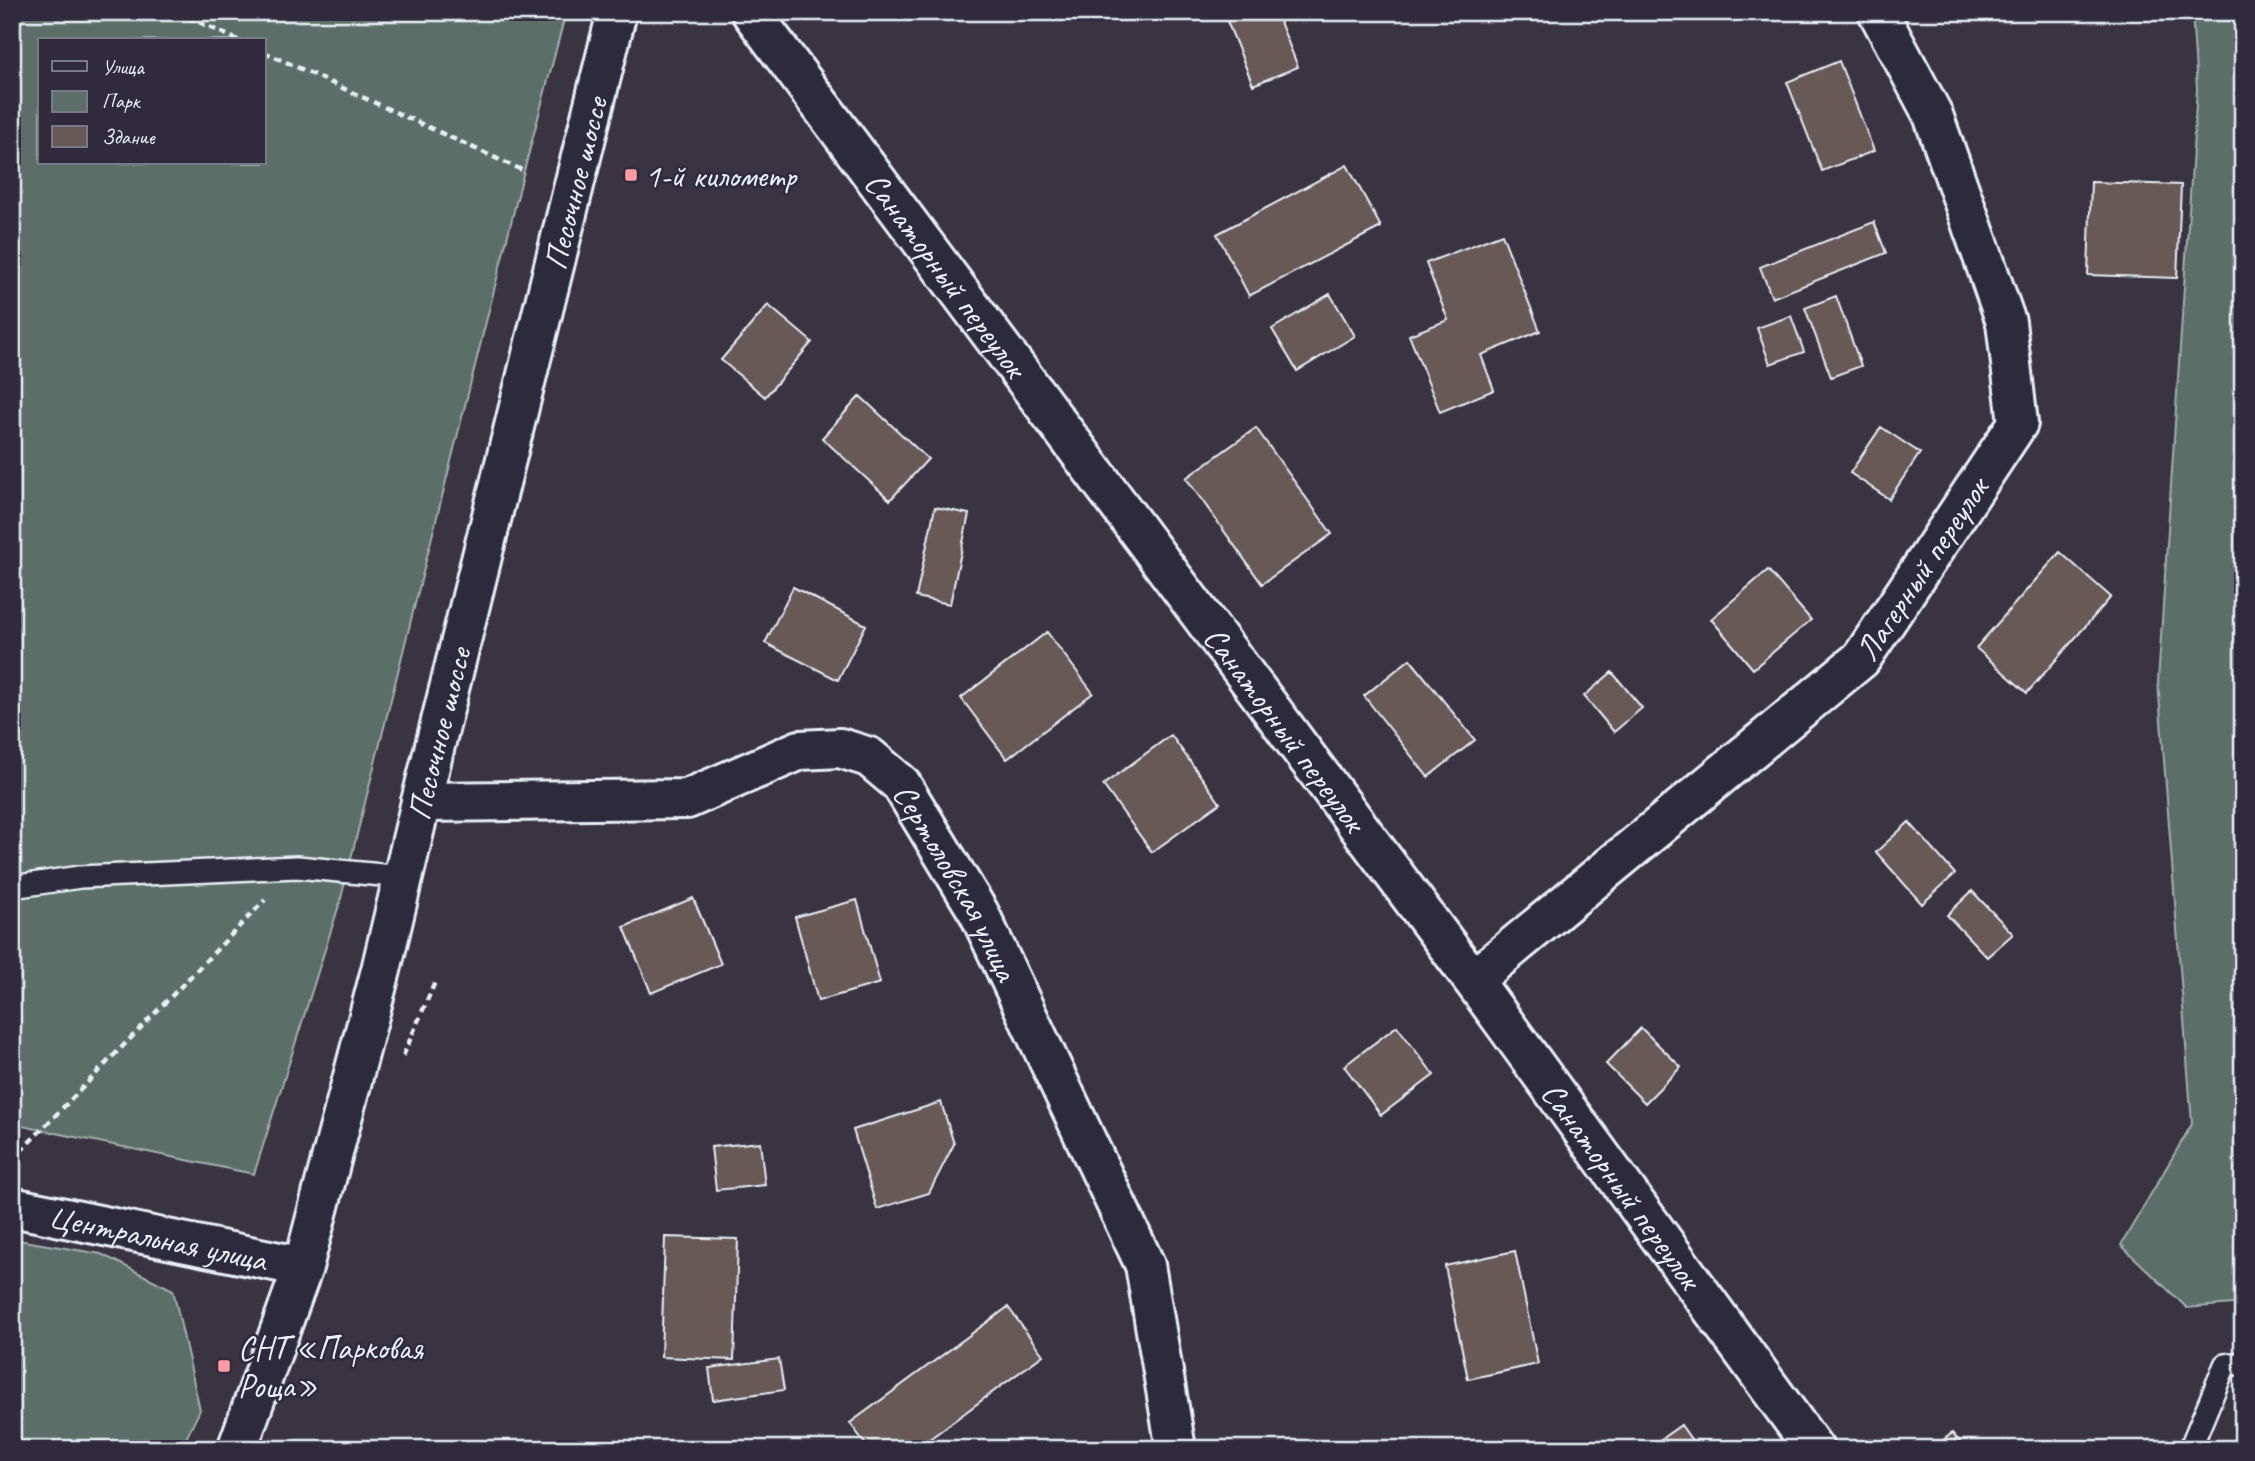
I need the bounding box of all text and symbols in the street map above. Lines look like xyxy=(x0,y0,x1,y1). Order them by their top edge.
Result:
legend xyxy=(38,38,266,164)
text: Улица xyxy=(102,54,145,80)
text: Парк xyxy=(102,88,142,114)
street label: Песочное шоссе xyxy=(534,91,618,274)
text: Здание xyxy=(102,124,156,150)
place label: 1-й километр xyxy=(645,155,799,197)
street label: Санаторный переулок xyxy=(855,164,1038,388)
marker: 1-й километр xyxy=(623,167,639,183)
street label: Лагерный переулок xyxy=(1846,467,1999,669)
street label: Санаторный переулок xyxy=(1194,618,1377,843)
street label: Песочное шоссе xyxy=(398,641,481,824)
street label: Сертоловская улица xyxy=(884,776,1028,989)
street label: Санаторный переулок xyxy=(1532,1074,1712,1300)
street label: Центральная улица xyxy=(45,1195,273,1281)
place label: СНТ «Парковая Роща» xyxy=(238,1327,424,1407)
marker: СНТ «Парковая Роща» xyxy=(216,1358,232,1374)

